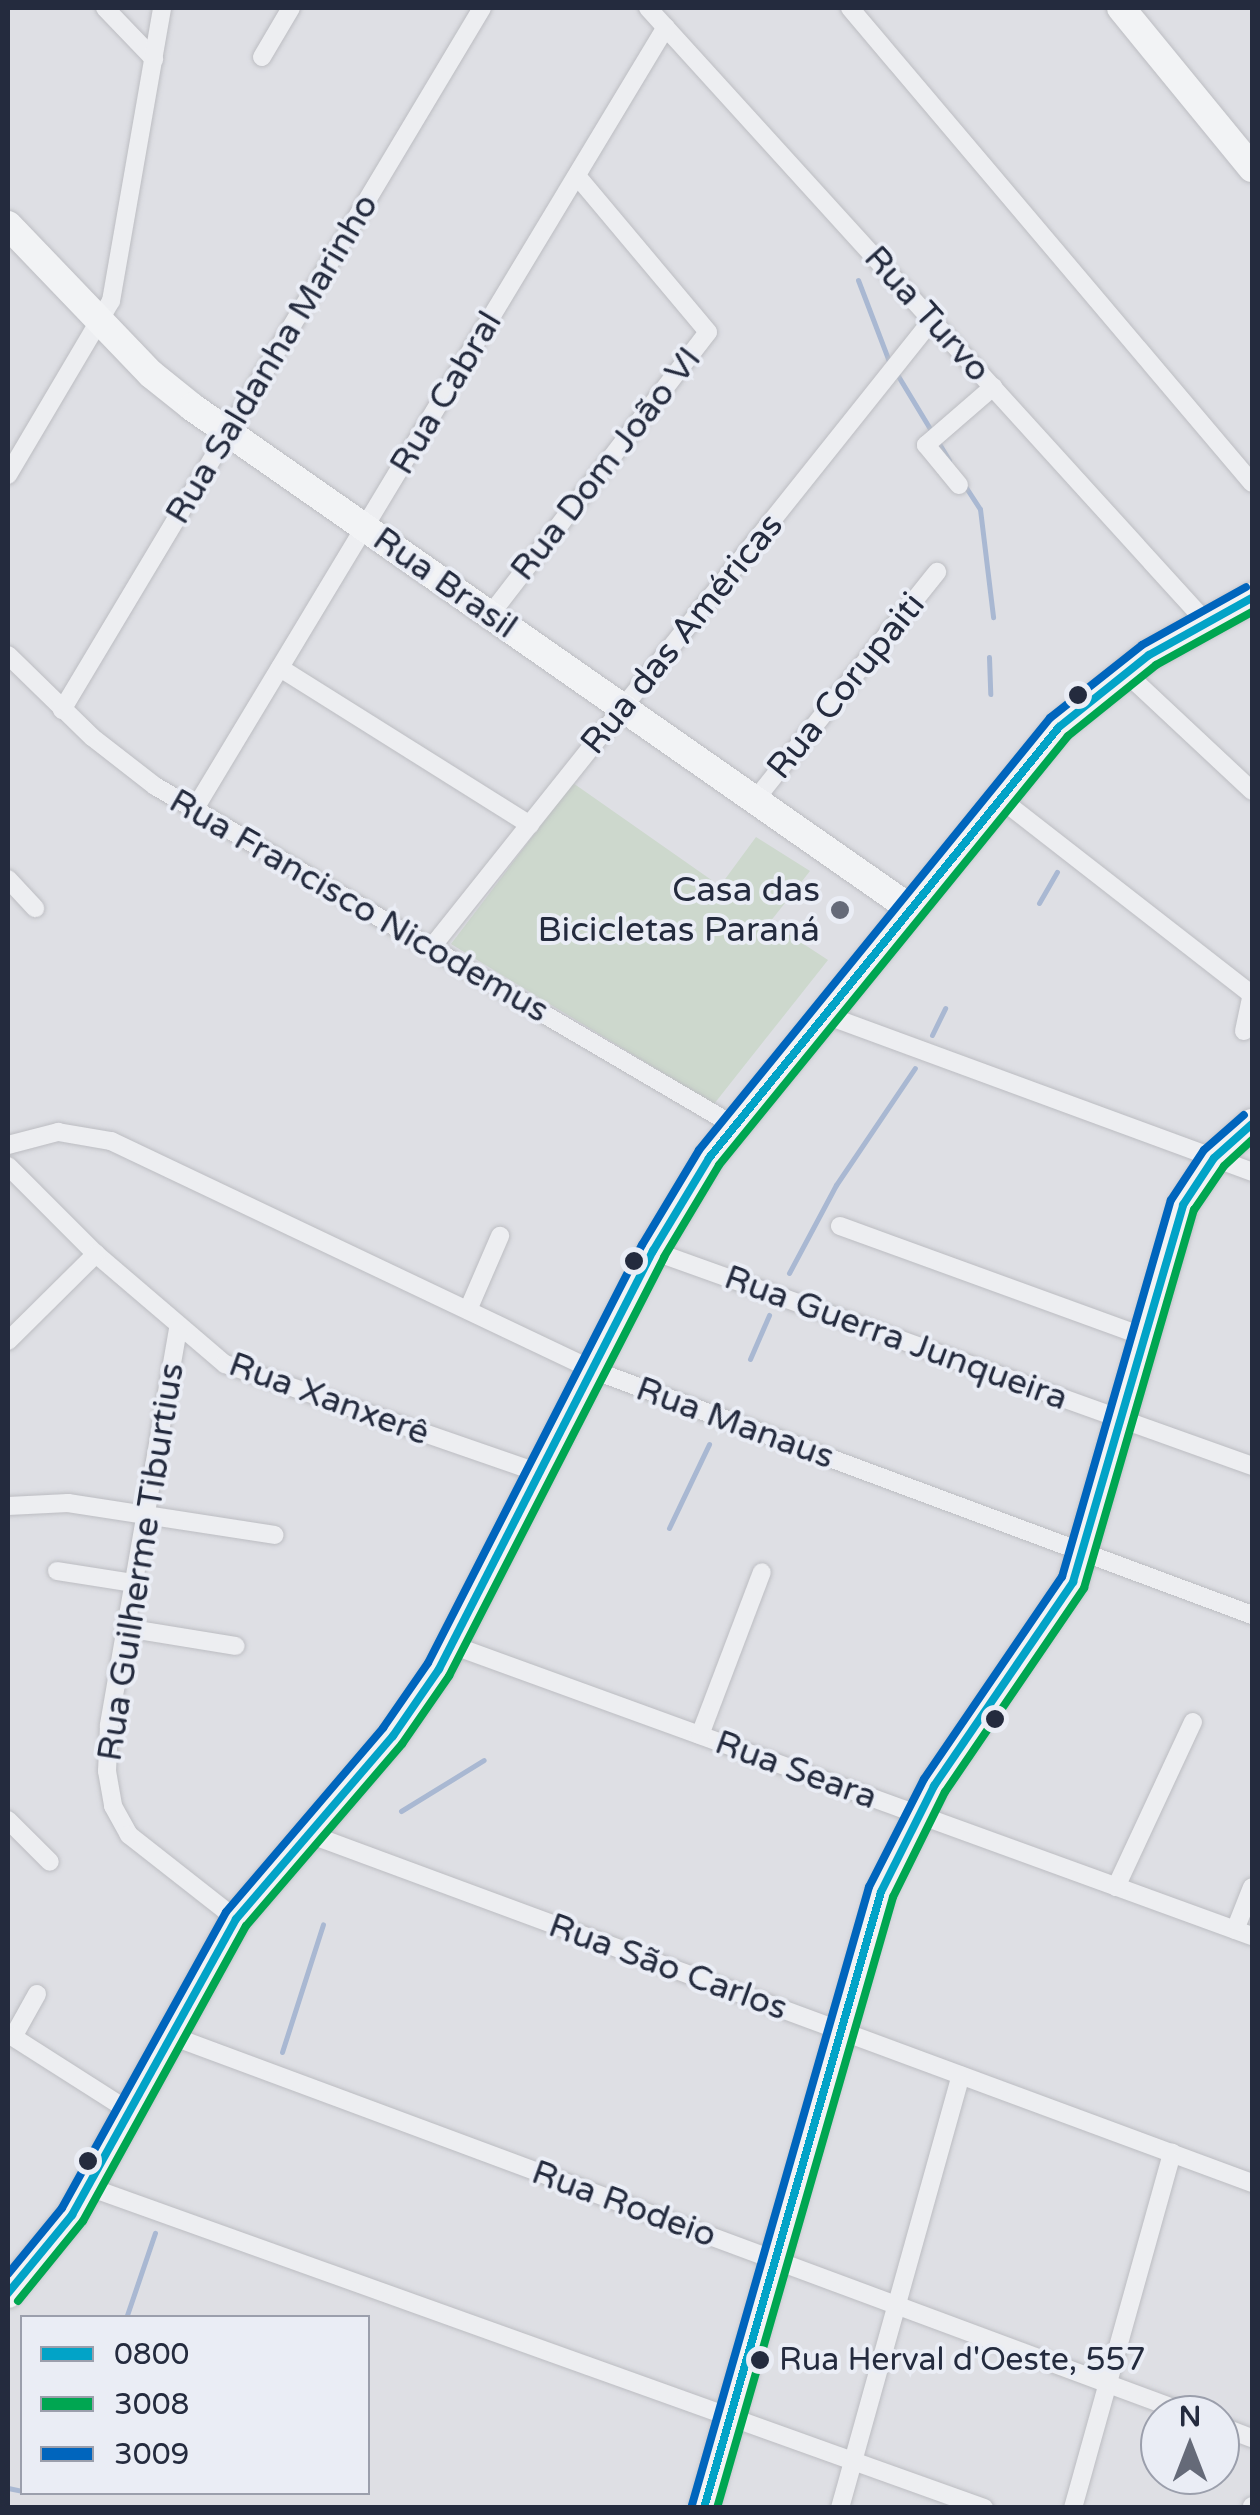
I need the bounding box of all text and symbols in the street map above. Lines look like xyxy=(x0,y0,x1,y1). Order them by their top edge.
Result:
street label: Rua Saldanha Marinho xyxy=(157,186,387,532)
street label: Rua Turvo xyxy=(855,237,999,391)
street label: Rua Cabral xyxy=(381,304,511,482)
street label: Rua Dom João VI xyxy=(502,339,710,589)
street label: Rua das Américas xyxy=(572,505,792,763)
street label: Rua Brasil xyxy=(365,518,525,648)
street label: Rua Corupaiti xyxy=(758,584,934,788)
unlabelled marker xyxy=(1068,685,1088,705)
street label: Rua Francisco Nicodemus xyxy=(162,780,556,1032)
place label: Casa das Bicicletas Paraná xyxy=(537,869,820,951)
marker: Casa das Bicicletas Paraná xyxy=(829,899,851,921)
unlabelled marker xyxy=(624,1251,644,1271)
street label: Rua Guerra Junqueira xyxy=(719,1256,1073,1420)
street label: Rua Xanxerê xyxy=(223,1343,435,1455)
street label: Rua Guilherme Tiburtius xyxy=(89,1360,193,1764)
street label: Rua Manaus xyxy=(630,1368,840,1478)
unlabelled marker xyxy=(985,1709,1005,1729)
street label: Rua Seara xyxy=(709,1721,883,1819)
street label: Rua São Carlos xyxy=(543,1904,793,2030)
unlabelled marker xyxy=(78,2151,98,2171)
street label: Rua Rodeio xyxy=(526,2151,722,2257)
legend xyxy=(20,2315,370,2495)
text: 0800 xyxy=(114,2336,189,2373)
place label: Rua Herval d'Oeste, 557 xyxy=(779,2341,1146,2379)
marker: Rua Herval d'Oeste, 557 xyxy=(750,2350,770,2370)
text: 3008 xyxy=(114,2386,189,2423)
north arrow xyxy=(1140,2395,1240,2495)
text: N xyxy=(1179,2400,1201,2434)
text: 3009 xyxy=(114,2436,189,2473)

